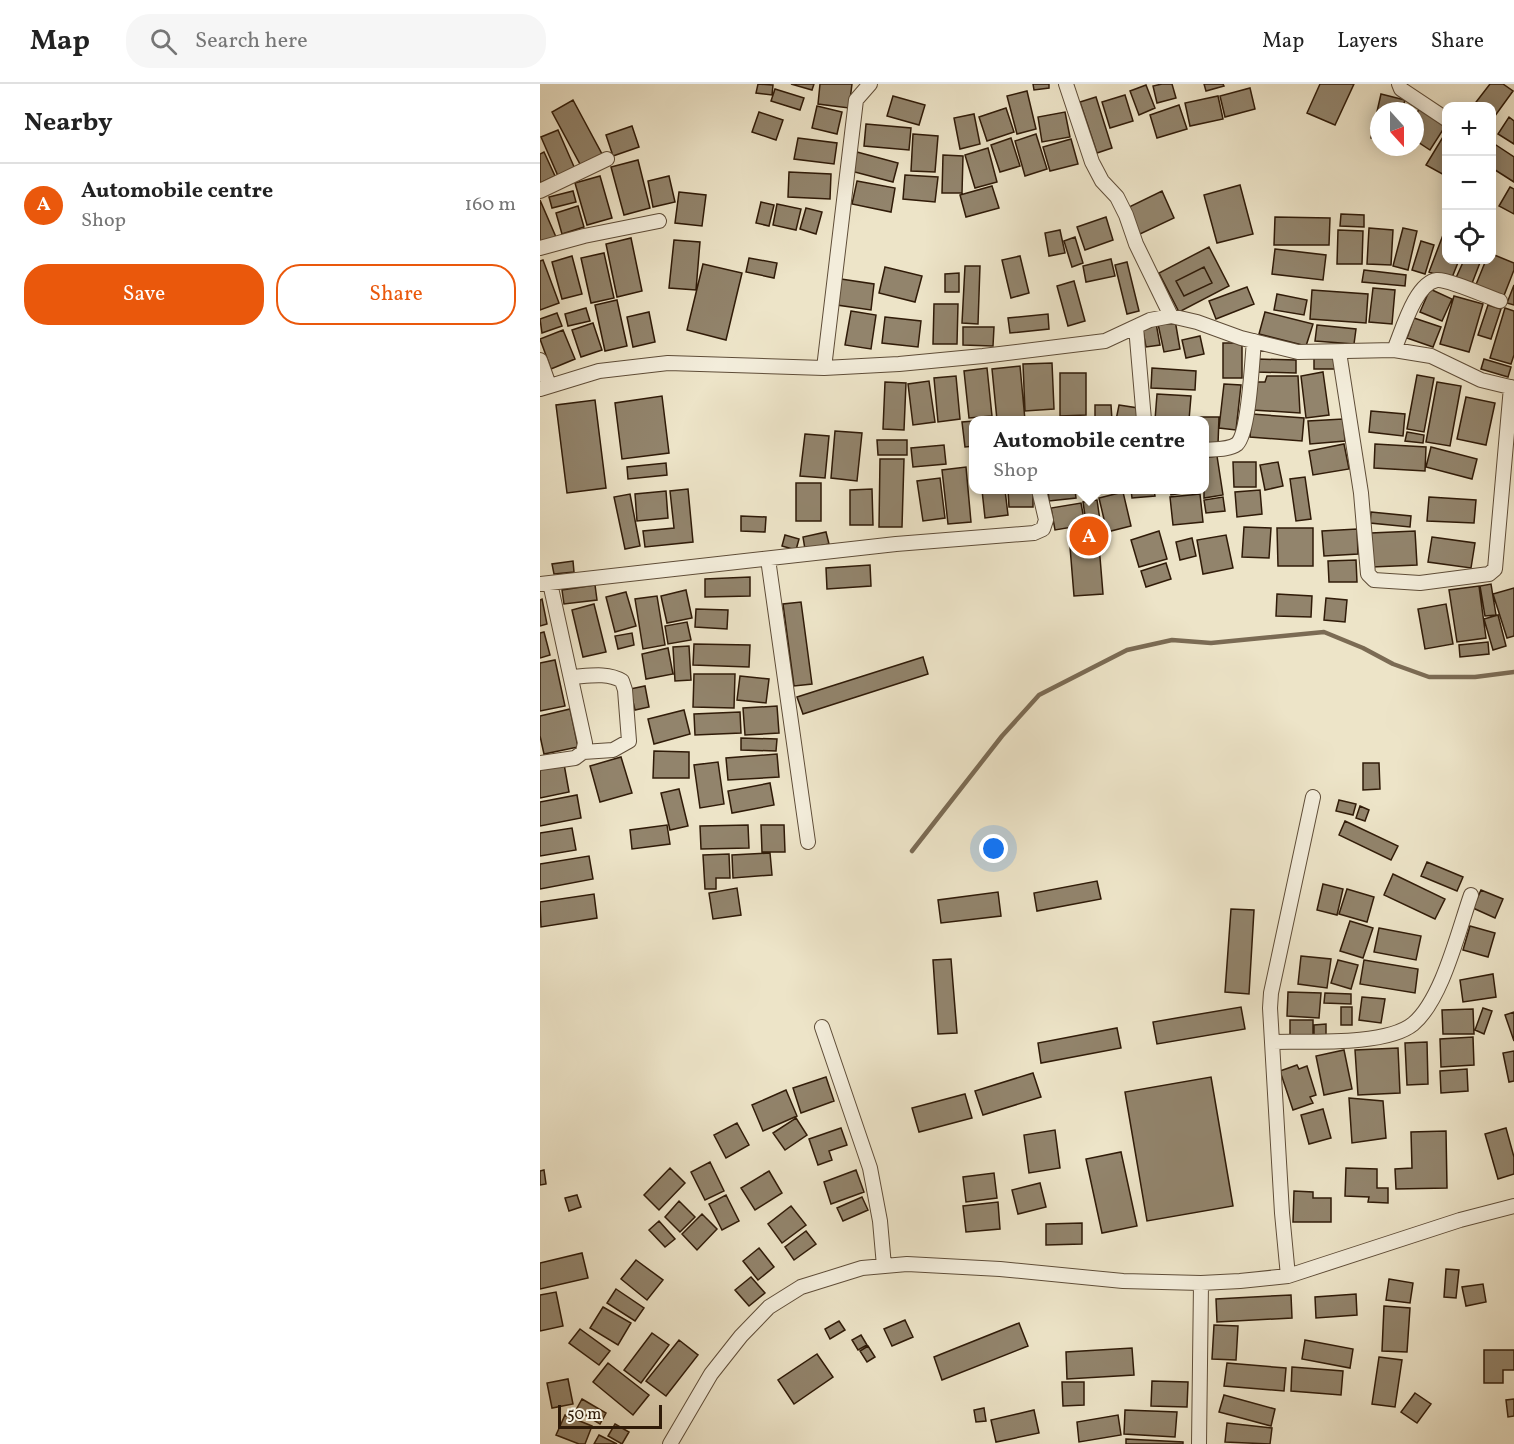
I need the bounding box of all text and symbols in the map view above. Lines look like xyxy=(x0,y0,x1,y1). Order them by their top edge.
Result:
search box xyxy=(126,14,546,68)
text: Map xyxy=(30,22,90,61)
icon: search xyxy=(147,25,180,58)
text: Search here xyxy=(195,26,308,57)
text: Map xyxy=(1262,27,1304,56)
text: Layers xyxy=(1337,27,1398,56)
text: Share xyxy=(1431,27,1484,56)
north arrow xyxy=(1370,102,1424,156)
map controls xyxy=(1442,102,1496,264)
button: + xyxy=(1442,102,1496,156)
text: Nearby xyxy=(24,105,113,141)
button: − xyxy=(1442,156,1496,210)
text: Automobile centre xyxy=(81,176,273,207)
text: A xyxy=(36,191,51,219)
text: 160 m xyxy=(464,191,516,219)
text: Shop xyxy=(81,207,126,235)
button: locate xyxy=(1442,210,1496,264)
button: Save xyxy=(24,264,264,325)
button: Share xyxy=(276,264,516,325)
popup xyxy=(969,416,1209,494)
text: Automobile centre xyxy=(993,426,1185,457)
text: Shop xyxy=(993,457,1038,485)
pin: A xyxy=(1070,514,1108,558)
your location xyxy=(979,834,1008,863)
scale bar xyxy=(558,1402,662,1430)
text: 50 m xyxy=(567,1404,601,1426)

